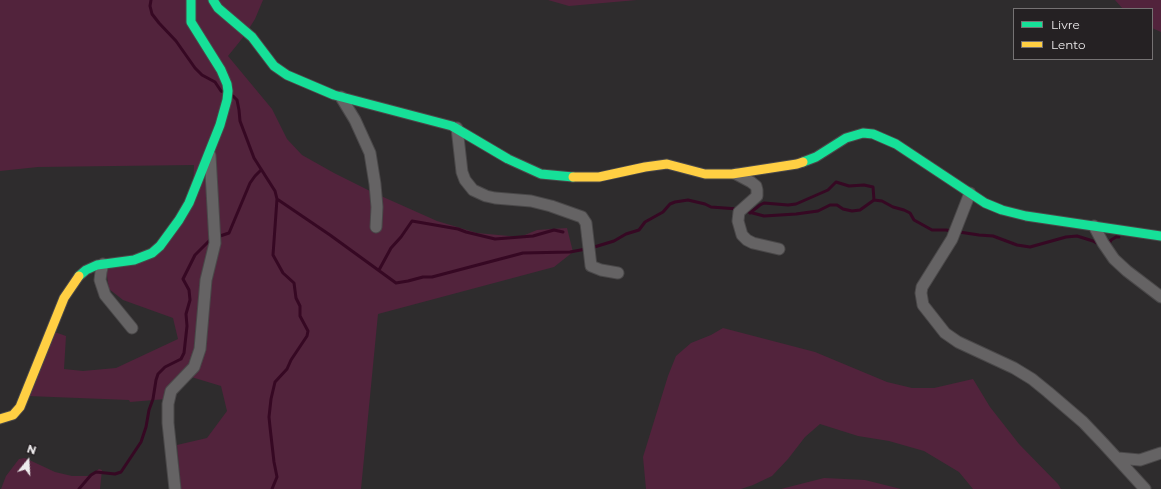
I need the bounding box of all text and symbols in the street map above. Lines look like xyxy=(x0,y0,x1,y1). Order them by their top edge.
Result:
legend xyxy=(1013,8,1153,60)
text: Livre xyxy=(1051,17,1080,32)
text: Lento xyxy=(1051,37,1086,52)
north arrow xyxy=(8,441,48,481)
text: N xyxy=(25,442,38,458)

